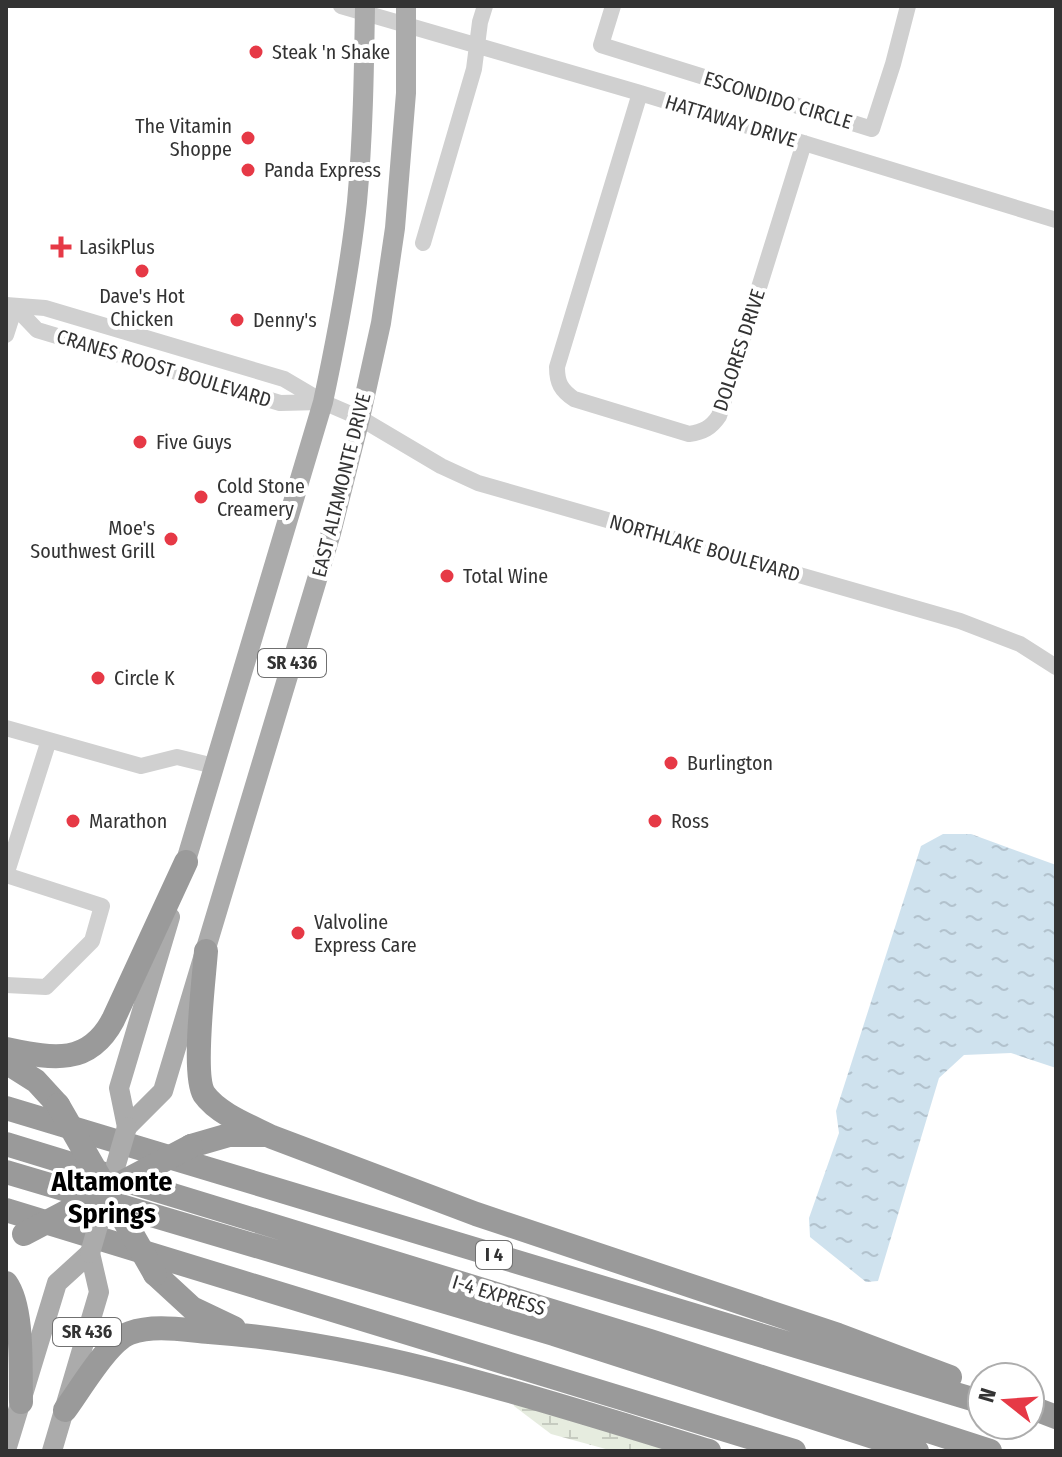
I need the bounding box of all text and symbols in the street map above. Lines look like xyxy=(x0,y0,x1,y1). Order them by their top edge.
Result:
place label: Steak 'n Shake xyxy=(272,40,390,64)
marker: Steak 'n Shake xyxy=(247,43,265,61)
street label: ESCONDIDO CIRCLE xyxy=(701,66,855,134)
street label: HATTAWAY DRIVE xyxy=(662,90,800,152)
place label: The Vitamin Shoppe xyxy=(135,114,232,161)
marker: The Vitamin Shoppe xyxy=(239,129,257,147)
place label: Panda Express xyxy=(264,158,381,182)
marker: Panda Express xyxy=(239,161,257,179)
place label: LasikPlus xyxy=(79,235,155,259)
marker: LasikPlus xyxy=(50,236,72,258)
marker: Dave's Hot Chicken xyxy=(133,262,151,280)
place label: Dave's Hot Chicken xyxy=(99,284,185,331)
street label: DOLORES DRIVE xyxy=(708,286,770,414)
place label: Denny's xyxy=(253,308,317,332)
marker: Denny's xyxy=(228,311,246,329)
street label: CRANES ROOST BOULEVARD xyxy=(54,324,274,412)
street label: EAST ALTAMONTE DRIVE xyxy=(306,390,376,580)
place label: Five Guys xyxy=(156,430,232,454)
marker: Five Guys xyxy=(131,433,149,451)
place label: Cold Stone Creamery xyxy=(217,474,305,521)
marker: Cold Stone Creamery xyxy=(192,488,210,506)
street label: NORTHLAKE BOULEVARD xyxy=(607,509,803,587)
place label: Moe's Southwest Grill xyxy=(30,516,155,563)
marker: Moe's Southwest Grill xyxy=(162,530,180,548)
place label: Total Wine xyxy=(463,564,548,588)
marker: Total Wine xyxy=(438,567,456,585)
road number: SR 436 xyxy=(258,649,326,677)
place label: Circle K xyxy=(114,666,175,690)
marker: Circle K xyxy=(89,669,107,687)
place label: Burlington xyxy=(687,751,773,775)
marker: Burlington xyxy=(662,754,680,772)
place label: Marathon xyxy=(89,809,167,833)
place label: Ross xyxy=(671,809,709,833)
marker: Marathon xyxy=(64,812,82,830)
marker: Ross xyxy=(646,812,664,830)
place label: Valvoline Express Care xyxy=(314,910,417,957)
marker: Valvoline Express Care xyxy=(289,924,307,942)
district label: Altamonte Springs xyxy=(51,1165,172,1230)
road number: I 4 xyxy=(476,1241,512,1269)
street label: I-4 EXPRESS xyxy=(450,1269,549,1321)
road number: SR 436 xyxy=(53,1318,121,1346)
north arrow xyxy=(966,1361,1046,1441)
text: N xyxy=(973,1385,1002,1406)

